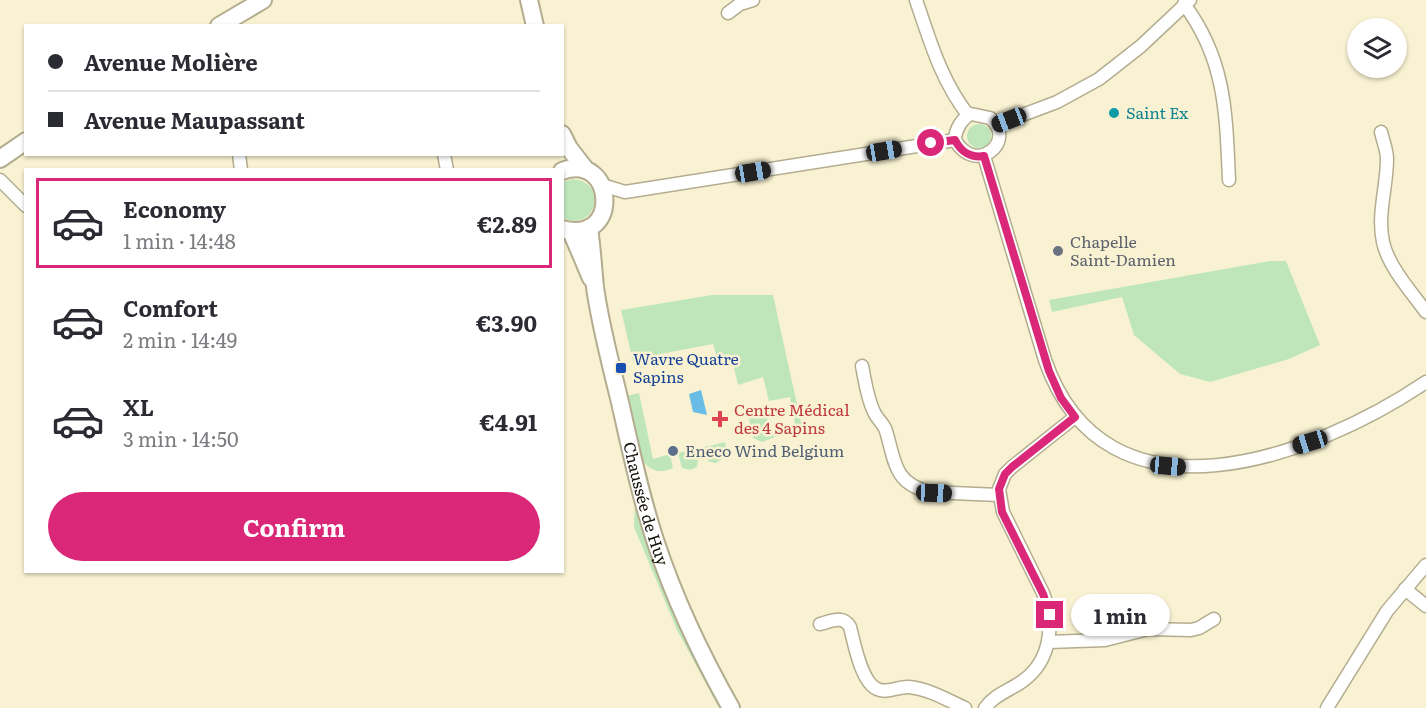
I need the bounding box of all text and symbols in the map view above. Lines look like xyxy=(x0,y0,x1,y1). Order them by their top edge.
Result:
map controls xyxy=(1347,18,1407,78)
button: layers xyxy=(1347,18,1407,78)
text: Avenue Molière xyxy=(84,45,258,78)
place label: Saint Ex xyxy=(1126,100,1189,124)
text: Avenue Maupassant xyxy=(84,103,305,136)
car xyxy=(989,105,1029,135)
marker: Saint Ex xyxy=(1107,106,1121,120)
route start xyxy=(917,129,944,156)
car xyxy=(865,139,903,163)
car xyxy=(734,160,772,184)
text: Economy xyxy=(123,192,226,225)
icon: car xyxy=(51,196,105,250)
text: €2.89 xyxy=(477,207,537,240)
text: 1 min · 14:48 xyxy=(123,225,236,255)
place label: Chapelle Saint-Damien xyxy=(1070,229,1176,271)
marker: Chapelle Saint-Damien xyxy=(1051,244,1065,258)
text: Comfort xyxy=(123,291,218,324)
icon: car xyxy=(51,295,105,349)
text: €3.90 xyxy=(476,306,537,339)
text: 2 min · 14:49 xyxy=(123,324,237,354)
place label: Wavre Quatre Sapins xyxy=(633,346,739,388)
marker: Wavre Quatre Sapins xyxy=(614,361,628,375)
text: XL xyxy=(123,390,154,423)
icon: car xyxy=(51,394,105,448)
place label: Centre Médical des 4 Sapins xyxy=(734,397,850,439)
text: €4.91 xyxy=(479,405,537,438)
marker: Centre Médical des 4 Sapins xyxy=(711,410,729,428)
text: 3 min · 14:50 xyxy=(123,423,239,453)
car xyxy=(1290,428,1330,456)
place label: Eneco Wind Belgium xyxy=(685,438,845,462)
street label: Chaussée de Huy xyxy=(618,439,676,569)
marker: Eneco Wind Belgium xyxy=(666,444,680,458)
car xyxy=(1149,455,1187,477)
car xyxy=(916,483,952,503)
button: Confirm xyxy=(48,492,540,561)
callout: 1 min xyxy=(1071,594,1170,636)
text: 1 min xyxy=(1094,600,1147,630)
route end xyxy=(1036,601,1063,628)

